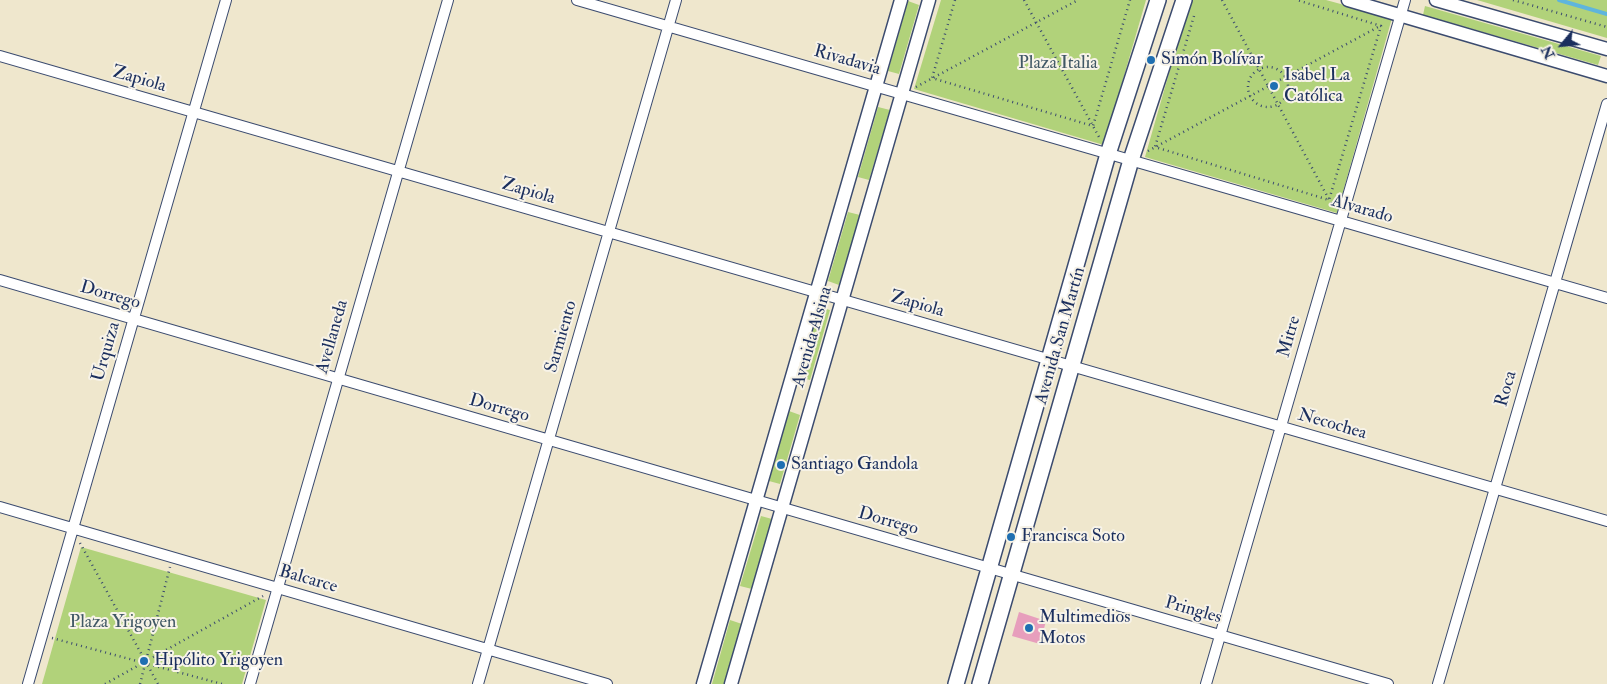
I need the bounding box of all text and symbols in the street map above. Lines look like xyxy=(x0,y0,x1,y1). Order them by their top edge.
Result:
north arrow xyxy=(1537,20,1587,70)
street label: Rivadavia xyxy=(811,41,883,81)
text: N xyxy=(1538,43,1559,62)
place label: Simón Bolívar xyxy=(1161,49,1263,71)
park label: Plaza Italia xyxy=(1018,53,1098,75)
marker: Simón Bolívar xyxy=(1145,54,1157,66)
street label: Zapiola xyxy=(109,62,169,98)
place label: Isabel La Católica xyxy=(1284,65,1350,108)
marker: Isabel La Católica xyxy=(1268,80,1280,92)
street label: Zapiola xyxy=(498,174,558,210)
street label: Alvarado xyxy=(1329,191,1395,229)
street label: Avenida San Martín xyxy=(1031,265,1091,407)
street label: Dorrego xyxy=(77,277,143,315)
street label: Avenida Alsina xyxy=(788,284,838,390)
street label: Zapiola xyxy=(887,287,947,323)
street label: Avellaneda xyxy=(312,298,354,376)
street label: Sarmiento xyxy=(541,298,583,376)
street label: Mitre xyxy=(1274,314,1306,360)
street label: Urquiza xyxy=(88,320,126,384)
street label: Roca xyxy=(1492,369,1522,409)
street label: Dorrego xyxy=(466,390,532,428)
street label: Necochea xyxy=(1295,405,1369,445)
place label: Santiago Gandola xyxy=(791,454,918,476)
marker: Santiago Gandola xyxy=(775,459,787,471)
street label: Dorrego xyxy=(855,503,921,541)
place label: Francisca Soto xyxy=(1021,526,1125,548)
marker: Francisca Soto xyxy=(1005,531,1017,543)
street label: Balcarce xyxy=(276,561,340,599)
street label: Pringles xyxy=(1162,593,1224,629)
place label: Multimedios Motos xyxy=(1039,607,1130,650)
park label: Plaza Yrigoyen xyxy=(70,612,176,634)
marker: Multimedios Motos xyxy=(1023,622,1035,634)
place label: Hipólito Yrigoyen xyxy=(154,650,283,672)
marker: Hipólito Yrigoyen xyxy=(138,655,150,667)

